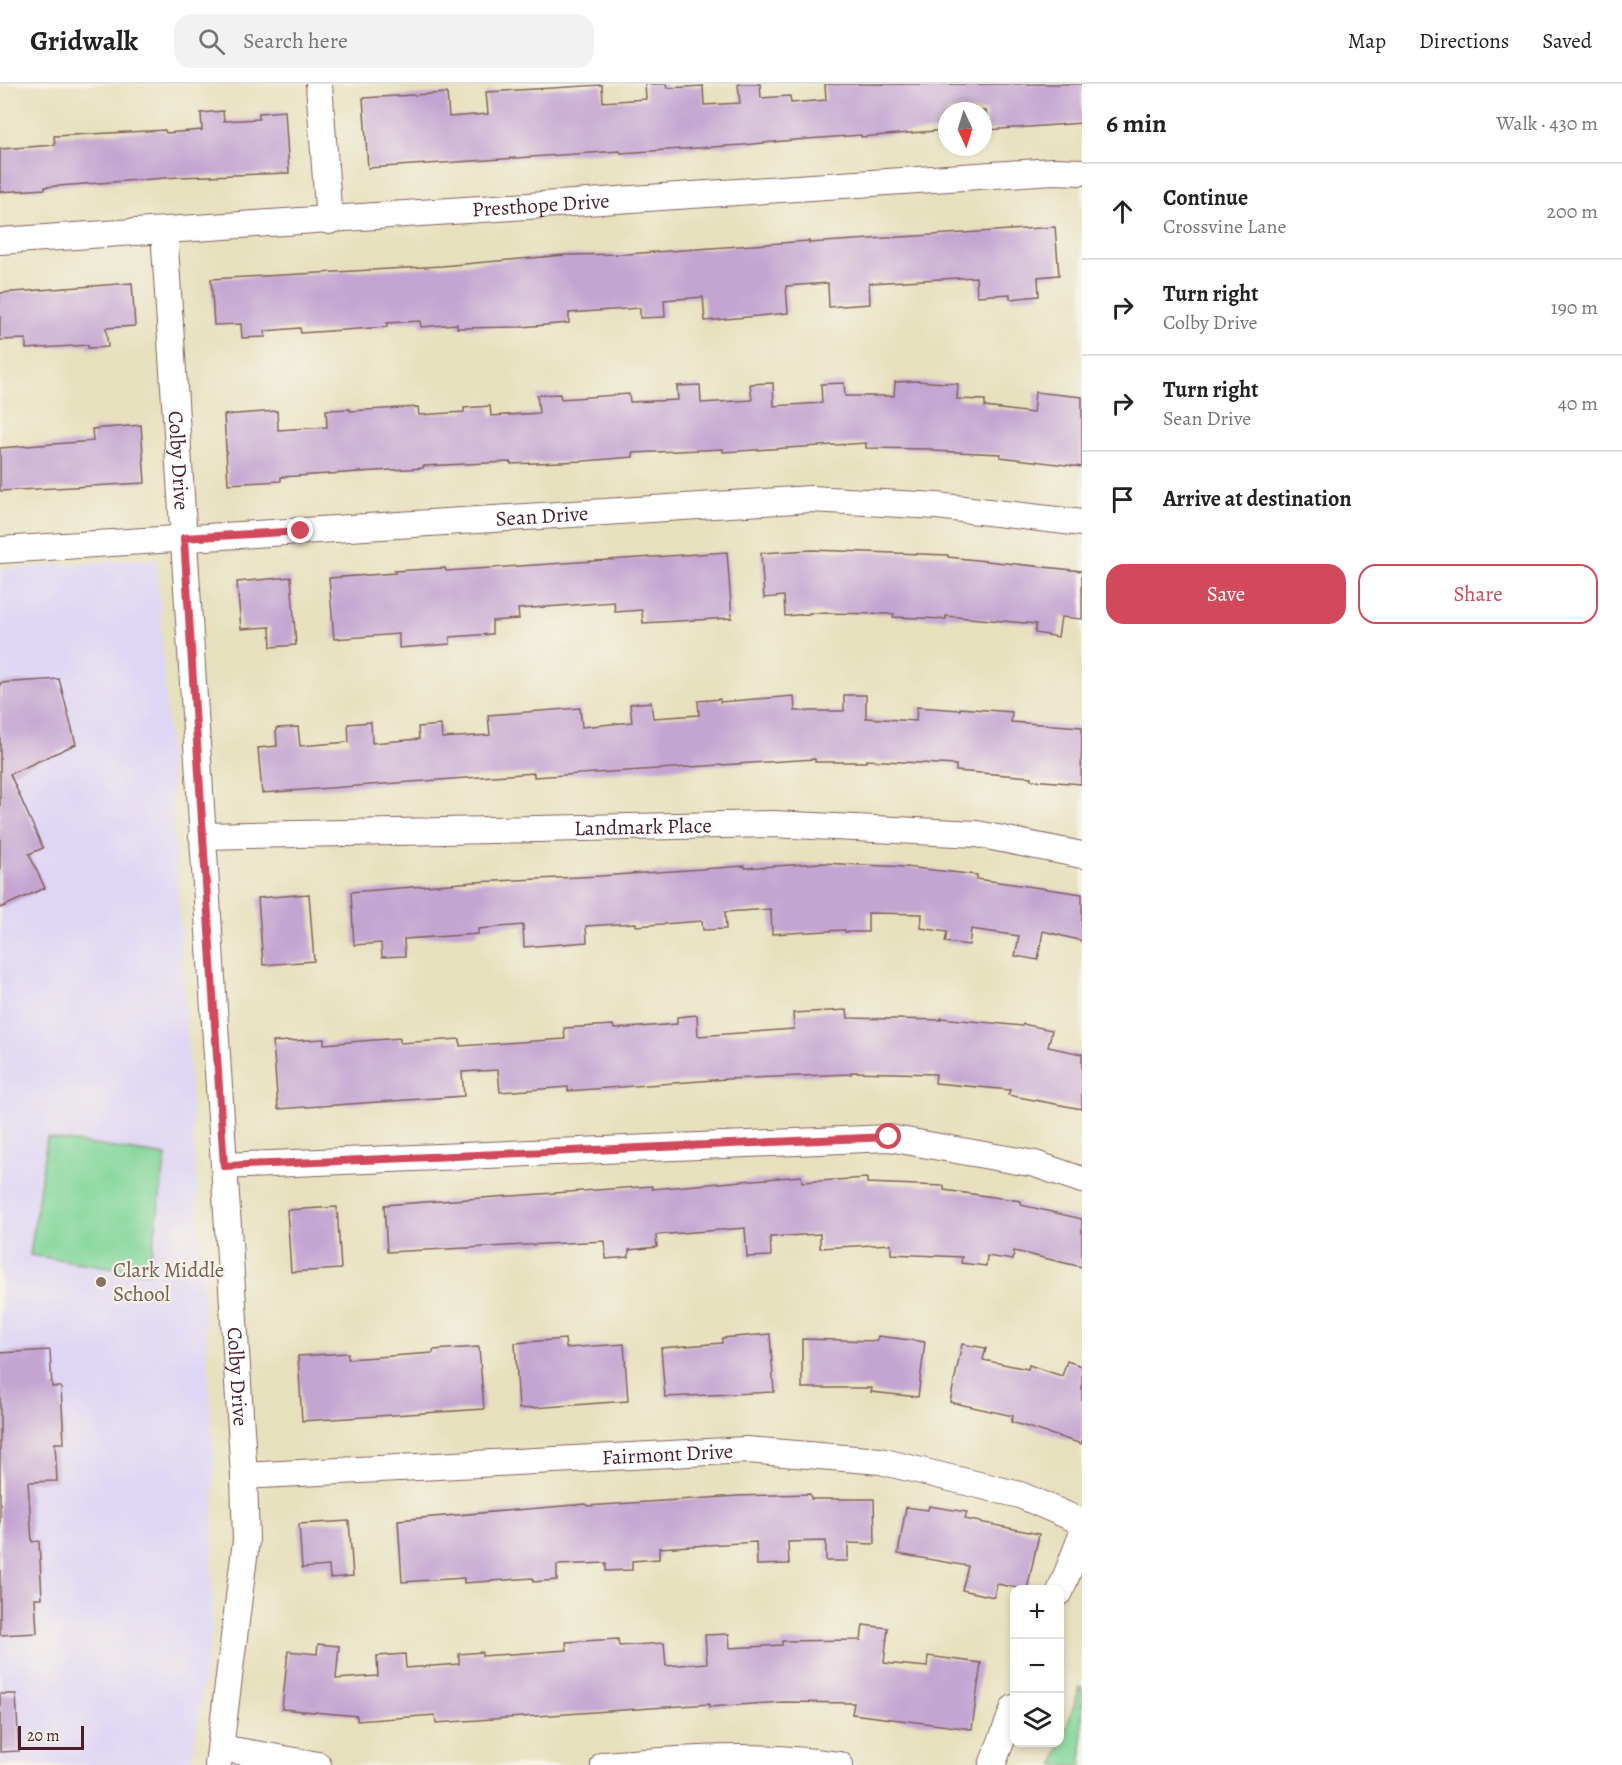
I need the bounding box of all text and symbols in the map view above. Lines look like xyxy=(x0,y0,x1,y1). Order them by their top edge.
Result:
search box xyxy=(174,14,594,68)
text: Gridwalk xyxy=(30,22,138,60)
icon: search xyxy=(195,25,228,58)
text: Search here xyxy=(243,26,348,56)
text: Map xyxy=(1348,27,1386,55)
text: Directions xyxy=(1419,27,1509,55)
text: Saved xyxy=(1542,27,1592,55)
north arrow xyxy=(938,102,992,156)
text: 6 min xyxy=(1106,106,1167,141)
text: Walk · 430 m xyxy=(1496,110,1598,137)
text: Continue xyxy=(1163,183,1248,213)
street label: Presthope Drive xyxy=(471,187,610,224)
icon: ahead xyxy=(1106,195,1139,228)
text: 200 m xyxy=(1547,198,1598,225)
text: Crossvine Lane xyxy=(1163,213,1286,240)
text: Turn right xyxy=(1163,279,1259,309)
icon: right xyxy=(1106,291,1139,324)
text: 190 m xyxy=(1551,294,1598,321)
text: Colby Drive xyxy=(1163,309,1258,336)
text: Turn right xyxy=(1163,375,1259,405)
icon: right xyxy=(1106,387,1139,420)
text: 40 m xyxy=(1558,390,1598,417)
text: Sean Drive xyxy=(1163,405,1251,432)
street label: Colby Drive xyxy=(162,410,196,511)
icon: arrive xyxy=(1106,483,1139,516)
text: Arrive at destination xyxy=(1163,484,1352,514)
street label: Sean Drive xyxy=(495,499,589,533)
route end xyxy=(287,517,313,543)
button: Save xyxy=(1106,564,1346,624)
button: Share xyxy=(1358,564,1598,624)
street label: Landmark Place xyxy=(574,811,712,842)
route start xyxy=(875,1123,901,1149)
place label: Clark Middle School xyxy=(113,1256,224,1308)
marker: Clark Middle School xyxy=(94,1275,108,1289)
street label: Colby Drive xyxy=(220,1326,255,1427)
street label: Fairmont Drive xyxy=(601,1437,734,1471)
map controls xyxy=(1010,1585,1064,1747)
button: + xyxy=(1010,1585,1064,1639)
button: − xyxy=(1010,1639,1064,1693)
button: layers xyxy=(1010,1693,1064,1747)
scale bar xyxy=(18,1723,84,1750)
text: 20 m xyxy=(27,1725,60,1747)

